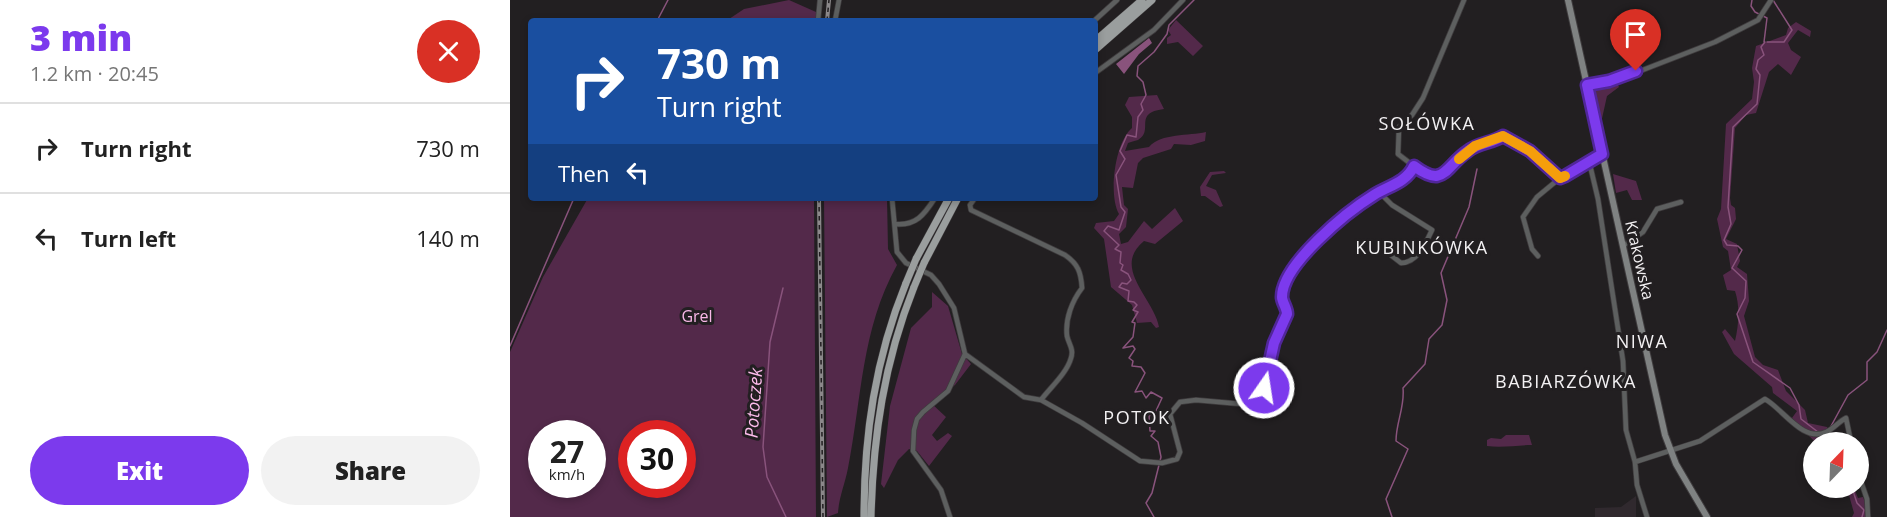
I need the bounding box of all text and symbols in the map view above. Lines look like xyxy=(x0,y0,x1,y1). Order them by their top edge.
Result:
pin xyxy=(1610,9,1661,71)
text: 3 min xyxy=(30,13,132,62)
icon: arrive xyxy=(1619,18,1652,51)
button: close xyxy=(417,20,480,83)
text: 730 m xyxy=(657,34,781,91)
icon: right xyxy=(558,42,636,120)
text: 1.2 km · 20:45 xyxy=(30,60,159,87)
text: Turn right xyxy=(657,88,782,125)
district label: SOŁÓWKA xyxy=(1379,111,1475,135)
icon: right xyxy=(30,132,63,165)
text: Turn right xyxy=(81,133,192,163)
text: 730 m xyxy=(416,133,480,163)
icon: left xyxy=(621,156,654,189)
text: Then xyxy=(558,158,609,188)
street label: Krakowska xyxy=(1620,218,1660,302)
icon: left xyxy=(30,222,63,255)
text: Turn left xyxy=(81,223,176,253)
text: 140 m xyxy=(416,223,480,253)
district label: KUBINKÓWKA xyxy=(1355,235,1489,259)
park label: Grel xyxy=(681,305,713,327)
district label: NIWA xyxy=(1616,329,1668,353)
position arrow xyxy=(1232,356,1296,420)
water label: Potoczek xyxy=(739,366,768,439)
district label: BABIARZÓWKA xyxy=(1495,369,1637,393)
district label: POTOK xyxy=(1103,405,1171,429)
speed limit sign: 30 xyxy=(618,420,696,498)
text: 27 xyxy=(550,431,584,472)
north arrow xyxy=(1803,432,1869,498)
map controls xyxy=(1803,432,1869,498)
button: Exit xyxy=(30,436,249,505)
button: Share xyxy=(261,436,480,505)
text: km/h xyxy=(549,464,585,484)

